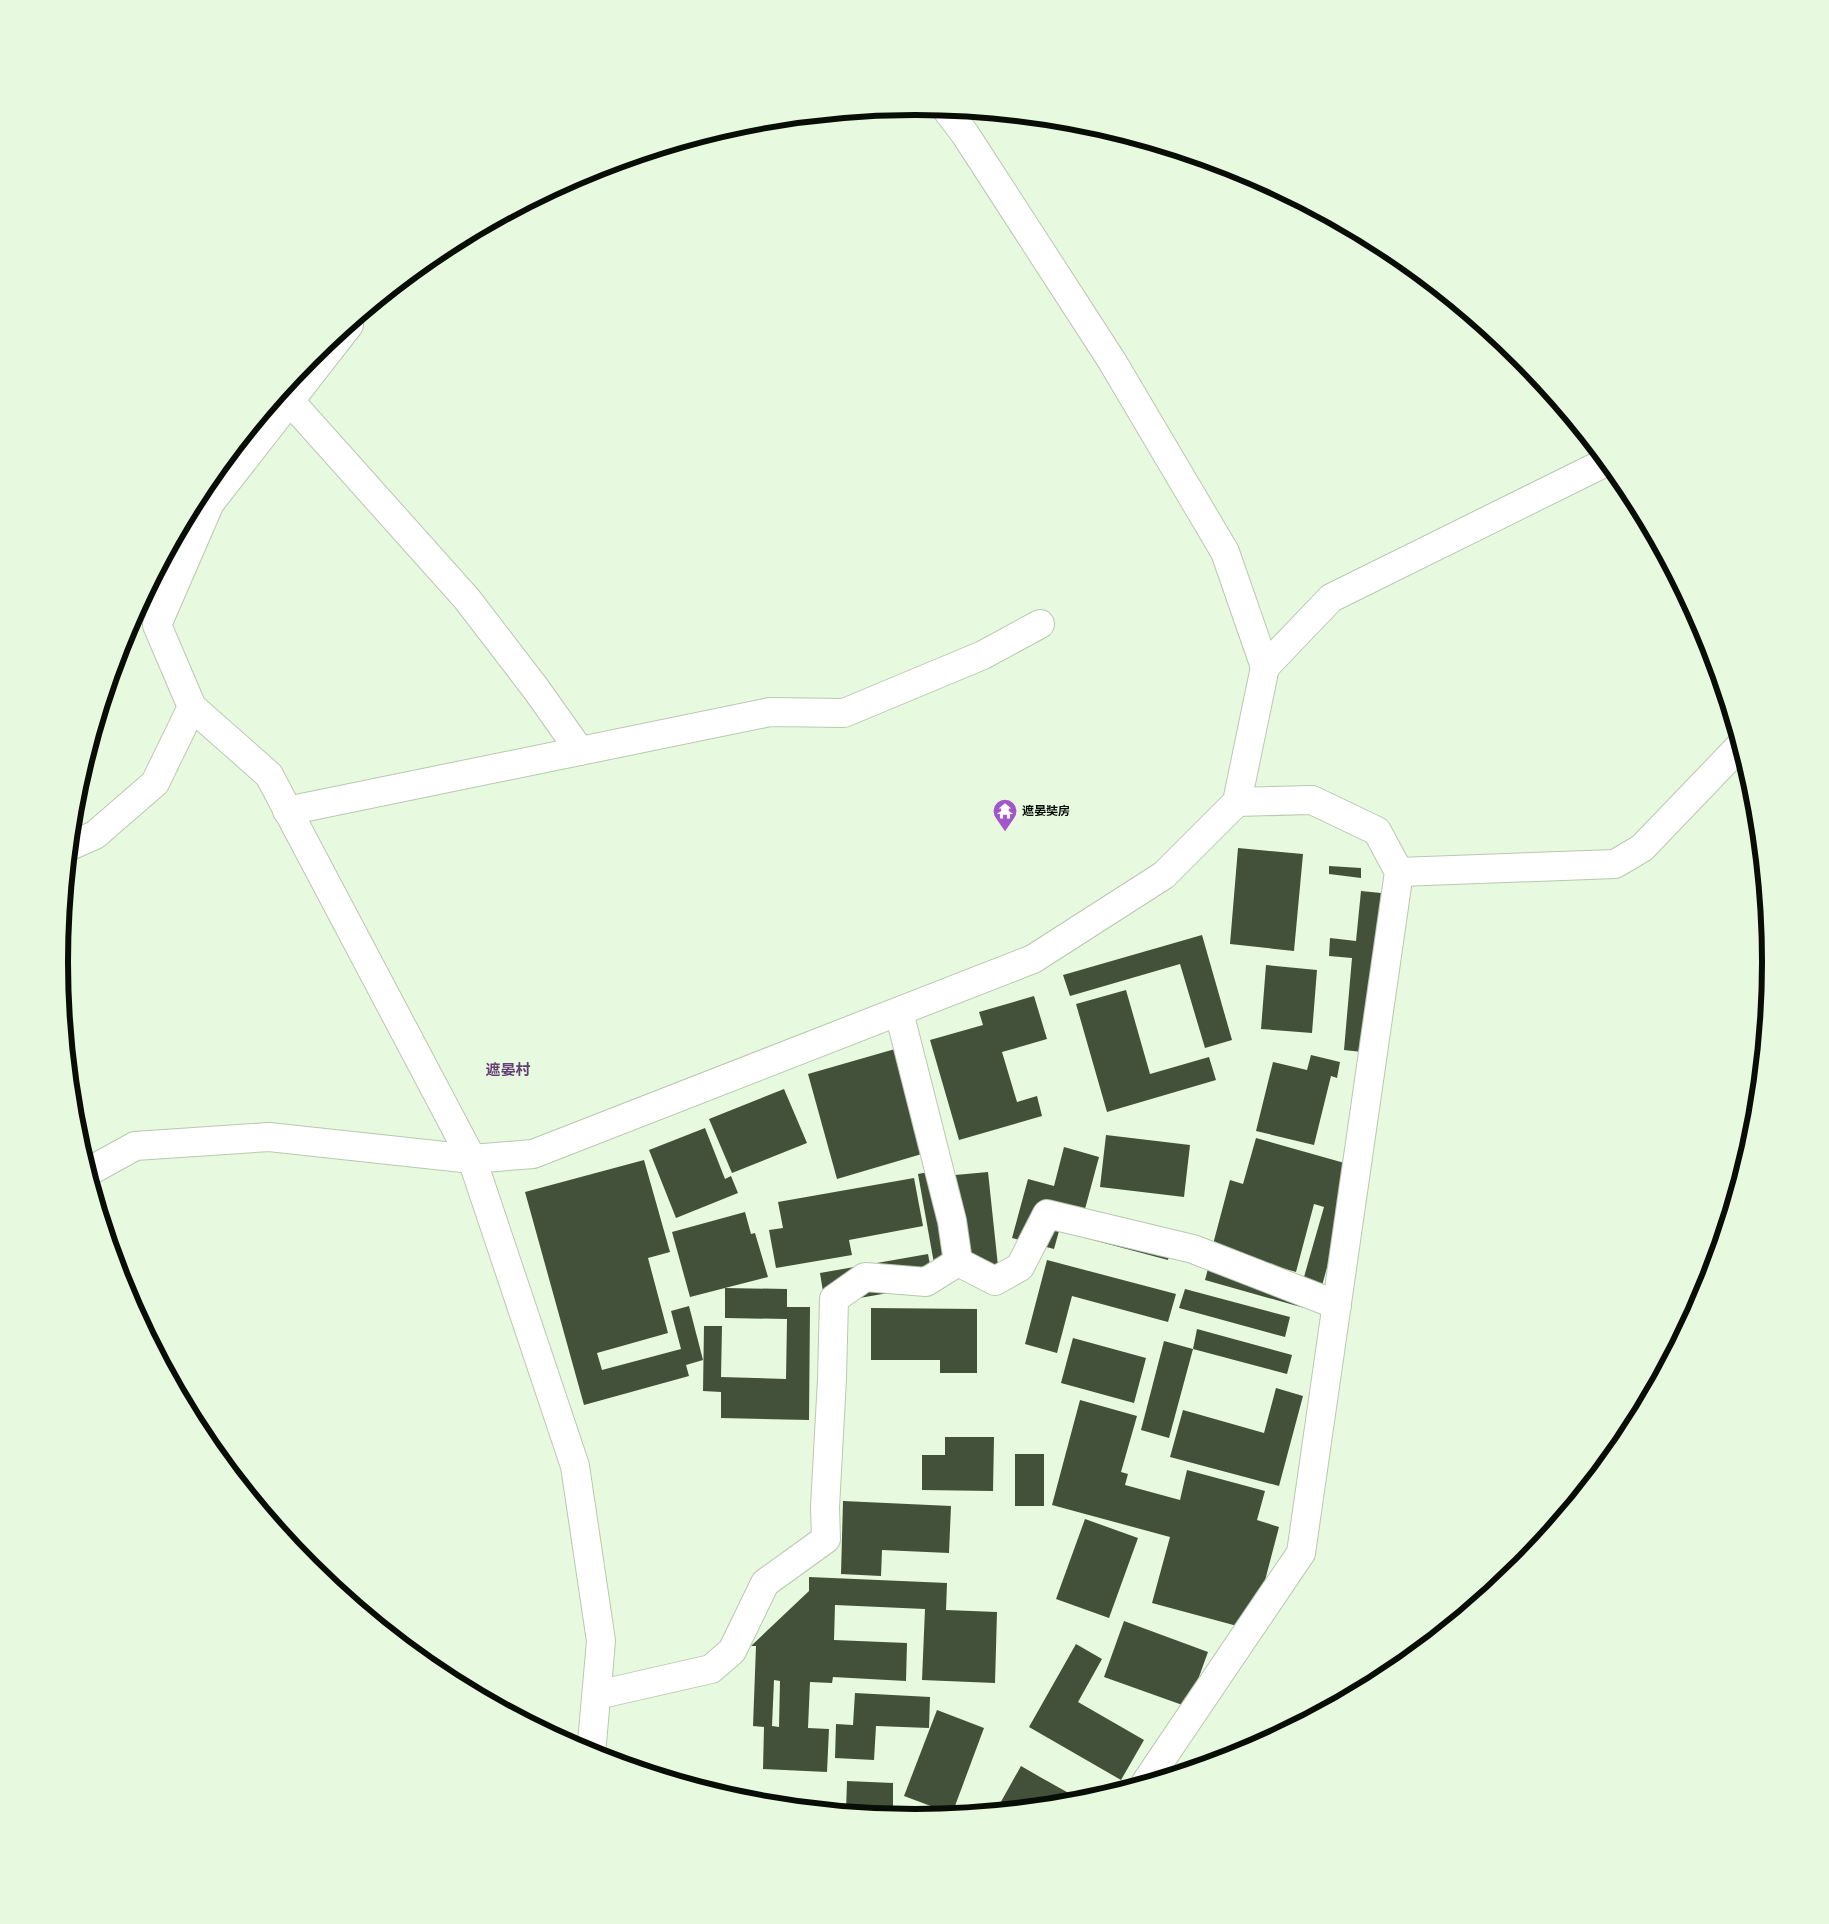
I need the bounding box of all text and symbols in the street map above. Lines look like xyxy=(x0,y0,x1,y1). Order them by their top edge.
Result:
temple icon: 遮晏奘房 xyxy=(992,798,1018,832)
place label: 遮晏奘房 xyxy=(1022,803,1070,817)
district label: 遮晏村 xyxy=(485,1060,531,1078)

